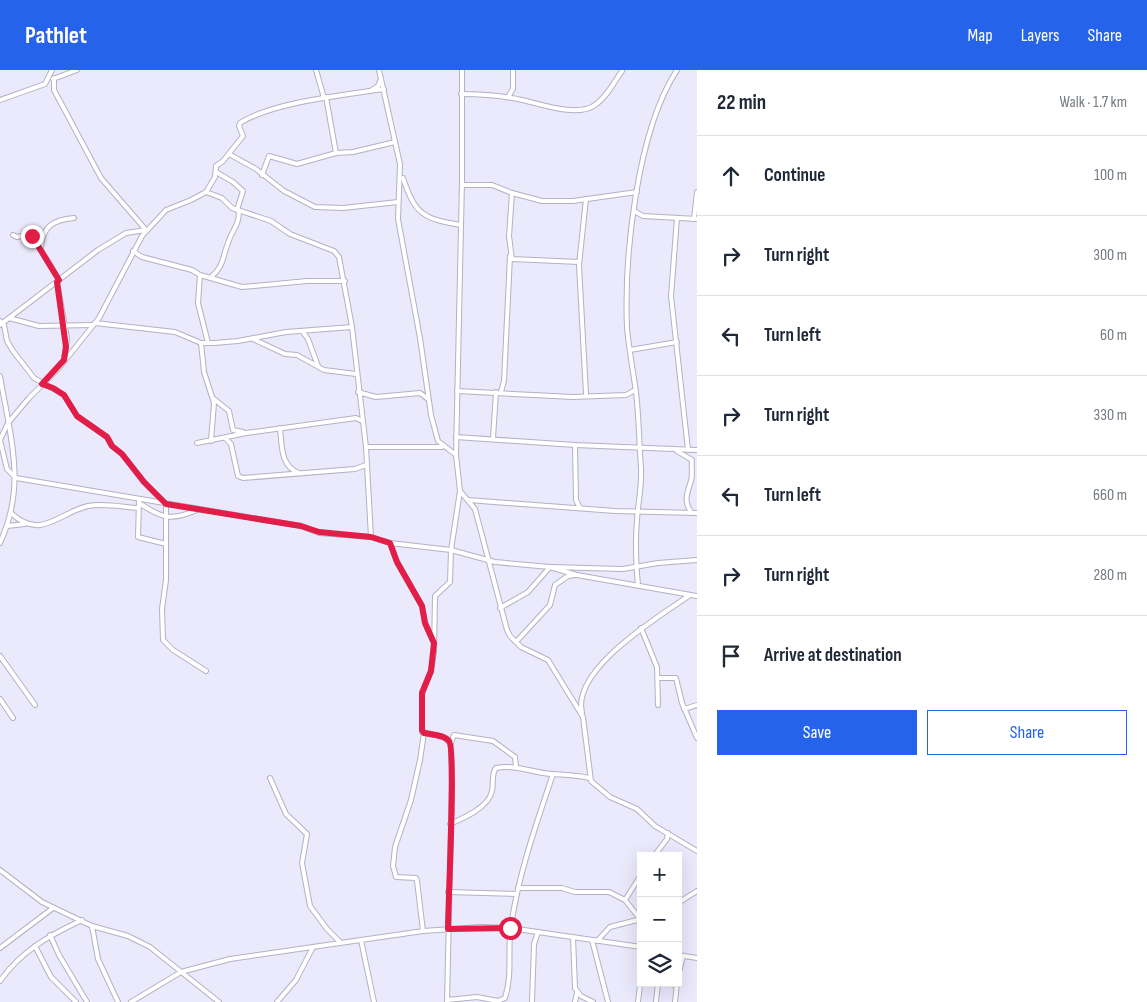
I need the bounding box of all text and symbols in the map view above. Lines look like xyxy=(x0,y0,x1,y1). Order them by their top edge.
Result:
text: Pathlet xyxy=(25,21,87,50)
text: Map xyxy=(968,25,993,46)
text: Layers xyxy=(1021,25,1060,46)
text: Share xyxy=(1088,25,1122,46)
text: 22 min xyxy=(717,90,766,115)
text: Walk · 1.7 km xyxy=(1060,93,1127,112)
icon: ahead xyxy=(717,162,745,190)
text: Continue xyxy=(764,164,825,187)
text: 100 m xyxy=(1094,166,1127,185)
route end xyxy=(21,225,44,248)
icon: right xyxy=(717,242,745,270)
text: Turn right xyxy=(764,244,829,267)
text: 300 m xyxy=(1093,246,1127,265)
icon: left xyxy=(717,322,745,350)
text: Turn left xyxy=(764,324,821,347)
text: 60 m xyxy=(1100,326,1127,345)
icon: right xyxy=(717,402,745,430)
text: Turn right xyxy=(764,404,829,427)
text: 330 m xyxy=(1094,406,1127,425)
icon: left xyxy=(717,482,745,510)
text: Turn left xyxy=(764,484,821,507)
text: 660 m xyxy=(1093,486,1127,505)
icon: right xyxy=(717,562,745,590)
text: Turn right xyxy=(764,564,829,587)
text: 280 m xyxy=(1093,566,1127,585)
icon: arrive xyxy=(717,642,745,670)
text: Arrive at destination xyxy=(764,644,902,667)
button: Save xyxy=(717,710,917,755)
button: Share xyxy=(927,710,1127,755)
map controls xyxy=(637,852,682,987)
button: + xyxy=(637,852,682,897)
button: − xyxy=(637,897,682,942)
route start xyxy=(499,917,522,940)
button: layers xyxy=(637,942,682,987)

